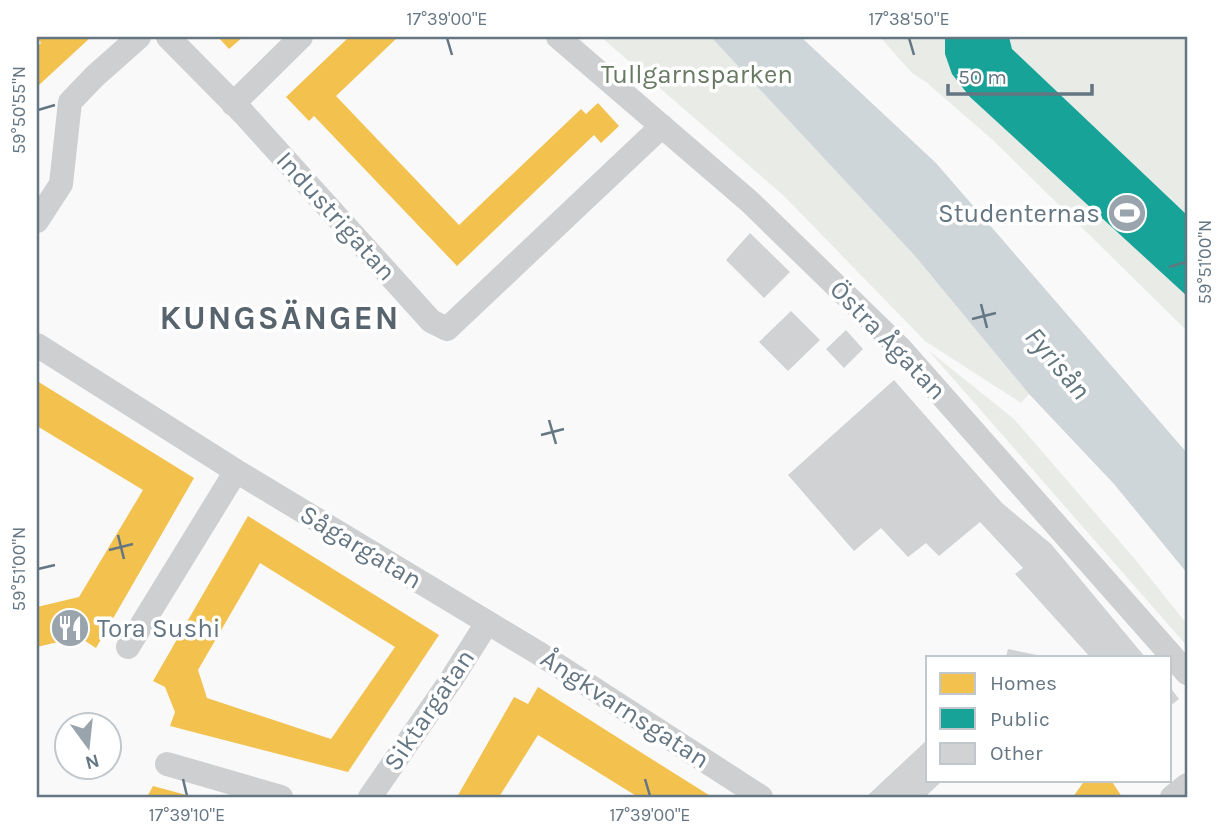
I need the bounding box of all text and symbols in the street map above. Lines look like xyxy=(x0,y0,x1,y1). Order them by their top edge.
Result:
text: 17°39'00"E xyxy=(406,8,488,30)
text: 17°38'50"E xyxy=(868,8,950,30)
scale bar xyxy=(948,52,1091,96)
park label: Tullgarnsparken xyxy=(601,59,793,90)
text: 50 m xyxy=(958,65,1007,89)
text: 59°50'55"N xyxy=(8,66,30,154)
street label: Industrigatan xyxy=(270,145,402,287)
sports icon: Studenternas xyxy=(1106,192,1148,234)
place label: Studenternas xyxy=(938,198,1100,229)
text: 59°51'00"N xyxy=(1194,220,1216,304)
street label: Östra Ågatan xyxy=(823,274,953,406)
district label: KUNGSÄNGEN xyxy=(159,299,401,337)
water label: Fyrisån xyxy=(1018,320,1098,406)
street label: Sågargatan xyxy=(294,498,428,596)
text: 59°51'00"N xyxy=(8,527,30,611)
restaurant icon: Tora Sushi xyxy=(49,607,91,649)
place label: Tora Sushi xyxy=(97,613,221,644)
street label: Siktargatan xyxy=(377,643,481,777)
street label: Ångkvarnsgatan xyxy=(535,643,715,775)
legend xyxy=(926,656,1172,782)
text: Homes xyxy=(990,671,1057,695)
text: Public xyxy=(990,707,1050,731)
north arrow xyxy=(52,712,122,782)
text: Other xyxy=(990,741,1043,765)
text: N xyxy=(83,749,102,774)
text: 17°39'10"E xyxy=(149,804,225,826)
text: 17°39'00"E xyxy=(609,804,691,826)

